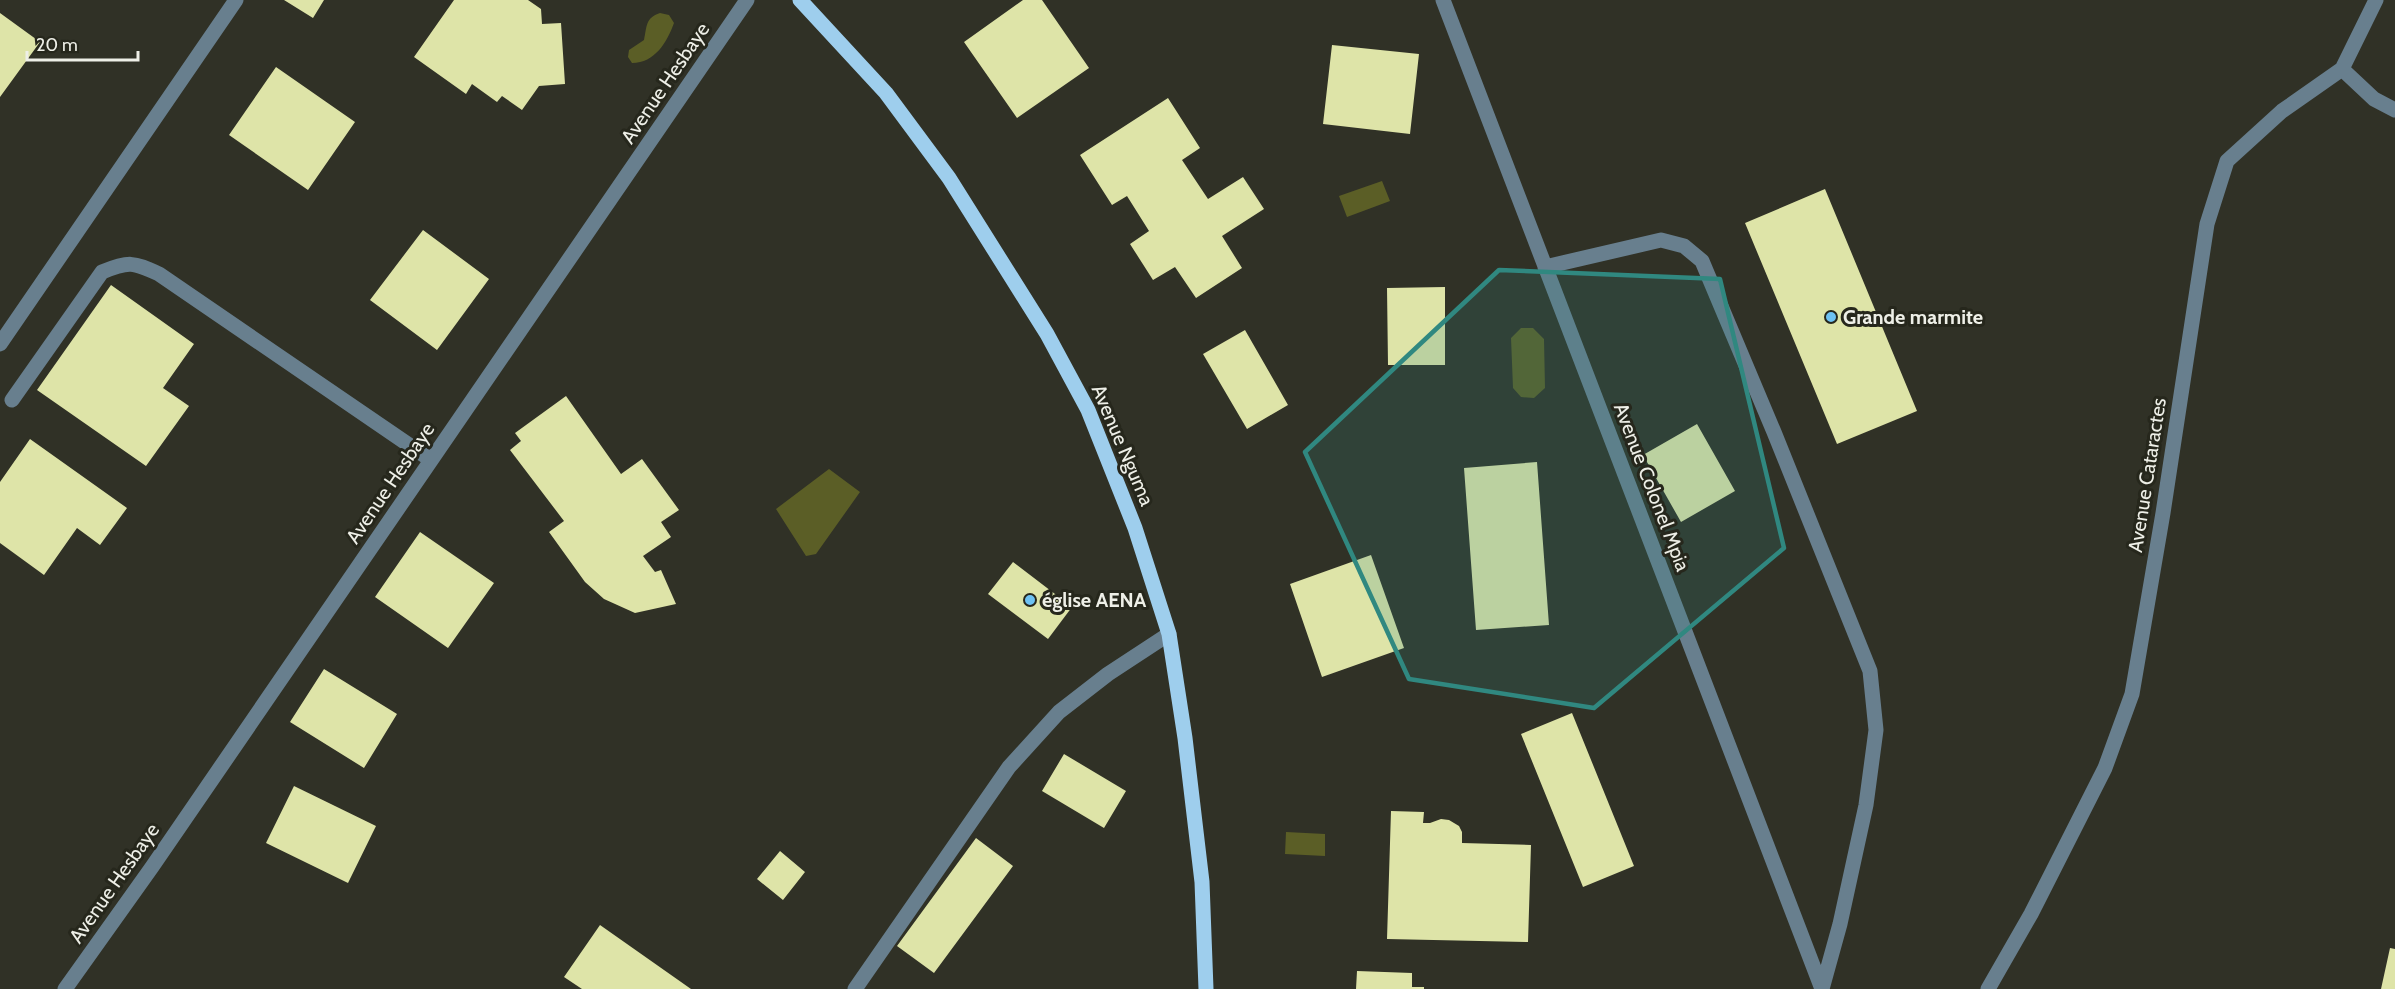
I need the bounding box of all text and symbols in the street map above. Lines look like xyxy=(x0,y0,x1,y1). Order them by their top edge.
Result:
street label: Avenue Hesbaye xyxy=(616,18,714,148)
scale bar xyxy=(27,24,138,62)
text: 20 m xyxy=(36,34,78,56)
place label: Grande marmite xyxy=(1843,305,1983,329)
marker: Grande marmite xyxy=(1824,310,1838,324)
street label: Avenue Nguma xyxy=(1087,381,1159,510)
street label: Avenue Cataractes xyxy=(2123,396,2171,554)
street label: Avenue Colonel Mpia xyxy=(1609,399,1695,575)
street label: Avenue Hesbaye xyxy=(341,418,439,548)
place label: église AENA xyxy=(1042,588,1147,612)
marker: église AENA xyxy=(1023,593,1037,607)
street label: Avenue Hesbaye xyxy=(64,818,164,948)

